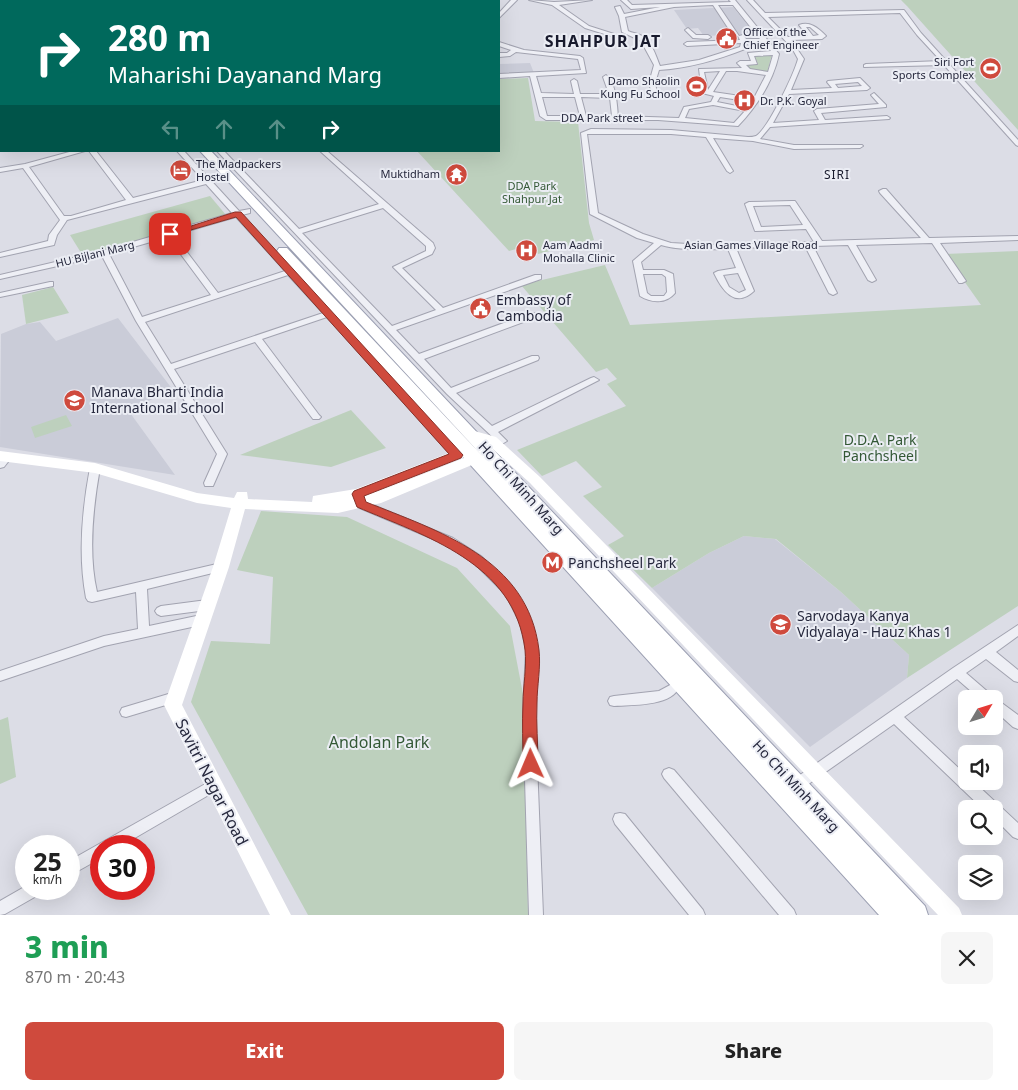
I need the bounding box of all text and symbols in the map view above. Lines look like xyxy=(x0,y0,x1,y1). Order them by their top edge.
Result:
text: 280 m xyxy=(108,14,211,61)
icon: right xyxy=(25,20,90,85)
place label: Office of the Chief Engineer xyxy=(743,24,819,52)
public building icon: Office of the Chief Engineer xyxy=(715,26,739,50)
district label: SHAHPUR JAT xyxy=(545,30,661,52)
place label: Siri Fort Sports Complex xyxy=(893,54,974,82)
sports icon: Siri Fort Sports Complex xyxy=(978,56,1002,80)
text: Maharishi Dayanand Marg xyxy=(108,59,382,89)
place label: Damo Shaolin Kung Fu School xyxy=(600,73,680,101)
sports icon: Damo Shaolin Kung Fu School xyxy=(684,75,708,99)
hospital icon: Dr. P.K. Goyal xyxy=(732,89,756,113)
place label: Dr. P.K. Goyal xyxy=(760,93,826,108)
street label: DDA Park street xyxy=(561,110,643,125)
icon: left xyxy=(157,115,185,143)
icon: ahead xyxy=(210,115,238,143)
icon: ahead xyxy=(263,115,291,143)
icon: right xyxy=(316,115,344,143)
place label: The Madpackers Hostel xyxy=(196,156,281,184)
hotel icon: The Madpackers Hostel xyxy=(168,158,192,182)
temple icon: Muktidham xyxy=(444,162,468,186)
place label: Muktidham xyxy=(381,166,440,181)
district label: SIRI xyxy=(824,166,850,183)
park label: DDA Park Shahpur Jat xyxy=(502,178,562,206)
pin xyxy=(149,213,191,255)
icon: arrive xyxy=(156,220,184,248)
street label: HU Bijlani Marg xyxy=(54,236,136,271)
place label: Aam Aadmi Mohalla Clinic xyxy=(543,237,615,265)
street label: Asian Games Village Road xyxy=(684,237,818,252)
hospital icon: Aam Aadmi Mohalla Clinic xyxy=(515,239,539,263)
place label: Embassy of Cambodia xyxy=(496,290,572,325)
public building icon: Embassy of Cambodia xyxy=(468,296,492,320)
place label: Manava Bharti India International School xyxy=(91,382,224,417)
school or university icon: Manava Bharti India International School xyxy=(63,388,87,412)
park label: D.D.A. Park Panchsheel xyxy=(842,430,918,465)
street label: Ho Chi Minh Marg xyxy=(474,437,568,538)
metro station icon: Panchsheel Park xyxy=(540,551,564,575)
place label: Panchsheel Park xyxy=(568,553,677,572)
place label: Sarvodaya Kanya Vidyalaya - Hauz Khas 1 xyxy=(797,606,952,641)
school or university icon: Sarvodaya Kanya Vidyalaya - Hauz Khas 1 xyxy=(769,612,793,636)
north arrow xyxy=(958,690,1002,735)
map controls xyxy=(958,690,1003,900)
street label: Savitri Nagar Road xyxy=(170,715,254,849)
park label: Andolan Park xyxy=(329,731,430,753)
street label: Ho Chi Minh Marg xyxy=(749,736,844,836)
position arrow xyxy=(504,737,556,789)
button: sound xyxy=(958,745,1003,790)
button: search xyxy=(958,800,1003,845)
speed limit sign: 30 xyxy=(90,835,155,900)
text: 25 xyxy=(33,844,62,878)
button: layers xyxy=(958,855,1003,900)
text: km/h xyxy=(33,871,62,888)
text: 3 min xyxy=(25,926,109,967)
button: close xyxy=(941,932,993,984)
text: 870 m · 20:43 xyxy=(25,966,125,988)
button: Exit xyxy=(25,1022,504,1080)
button: Share xyxy=(514,1022,993,1080)

